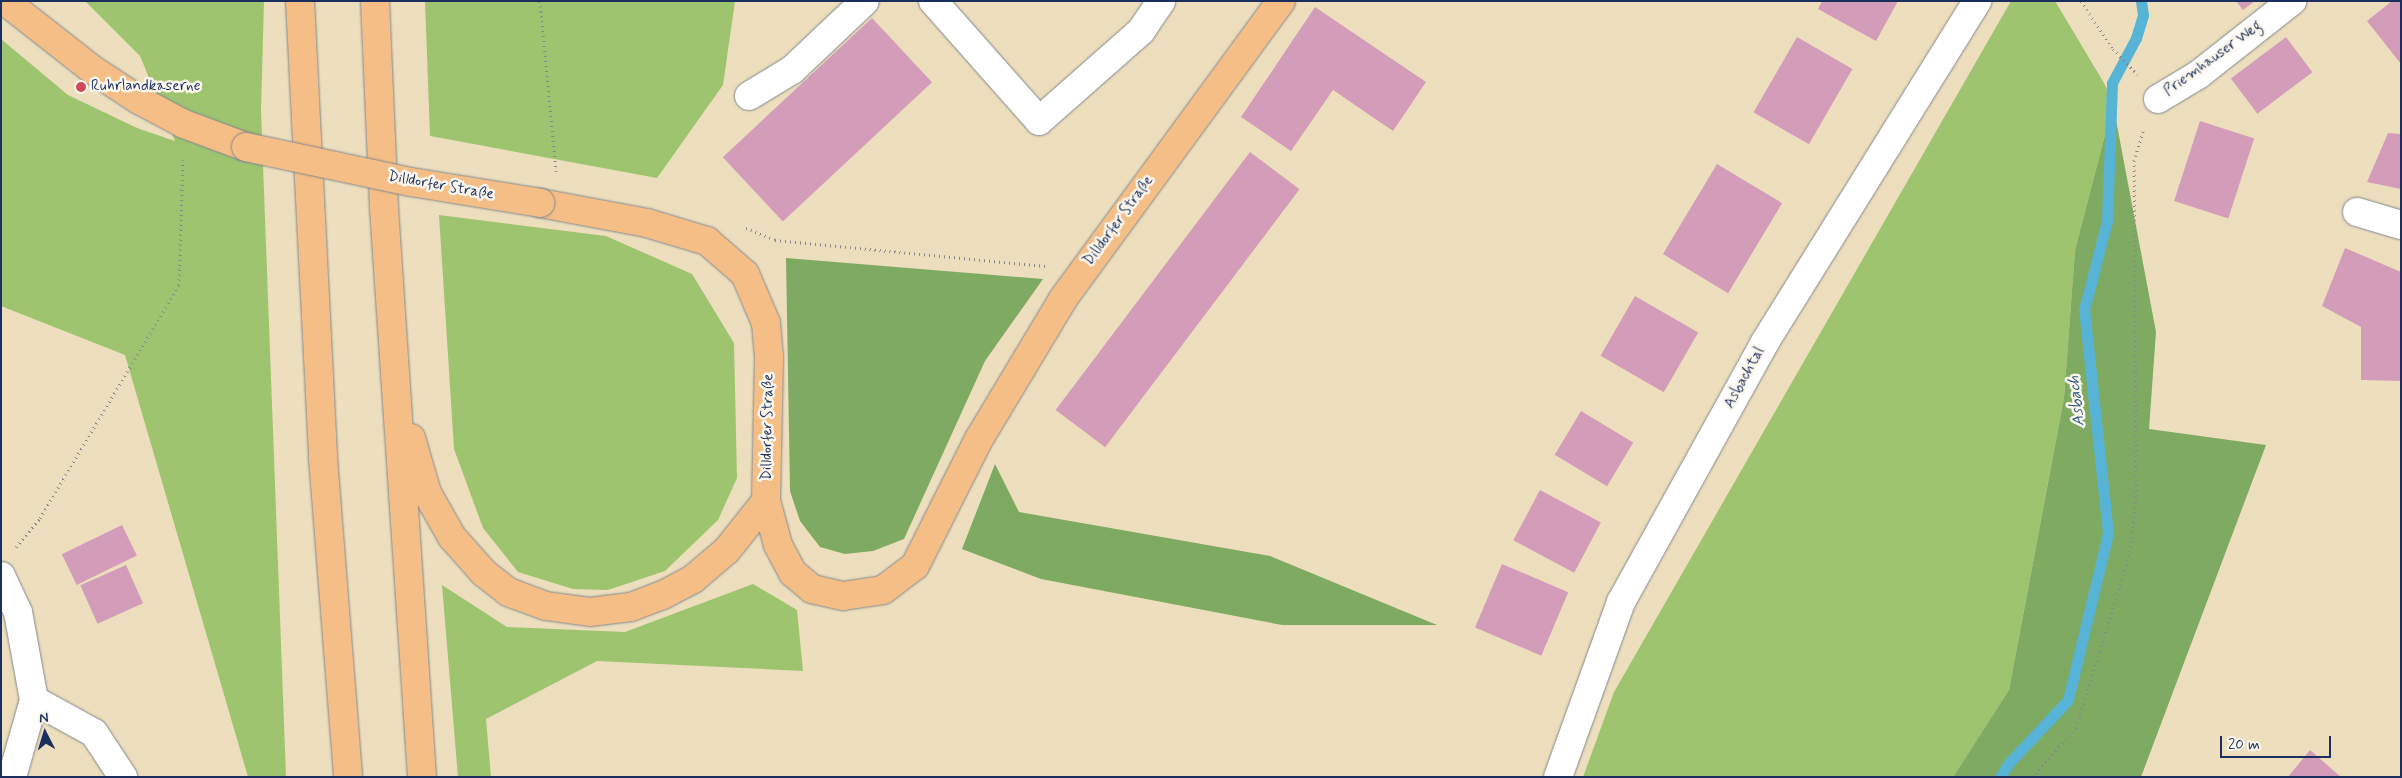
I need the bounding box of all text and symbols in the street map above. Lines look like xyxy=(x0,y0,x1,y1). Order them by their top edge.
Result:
street label: Priemhauser Weg xyxy=(2160,17,2266,101)
place label: Ruhrlandkaserne xyxy=(91,78,200,96)
marker: Ruhrlandkaserne xyxy=(75,81,87,93)
street label: Dilldorfer Straße xyxy=(387,168,495,204)
street label: Dilldorfer Straße xyxy=(1080,173,1158,269)
street label: Asbachtal xyxy=(1721,344,1769,412)
street label: Dilldorfer Straße xyxy=(758,373,778,481)
water label: Asbach xyxy=(2065,375,2089,427)
north arrow xyxy=(20,708,70,758)
text: N xyxy=(38,709,49,727)
scale bar xyxy=(2222,726,2333,758)
text: 20 m xyxy=(2228,735,2260,755)

